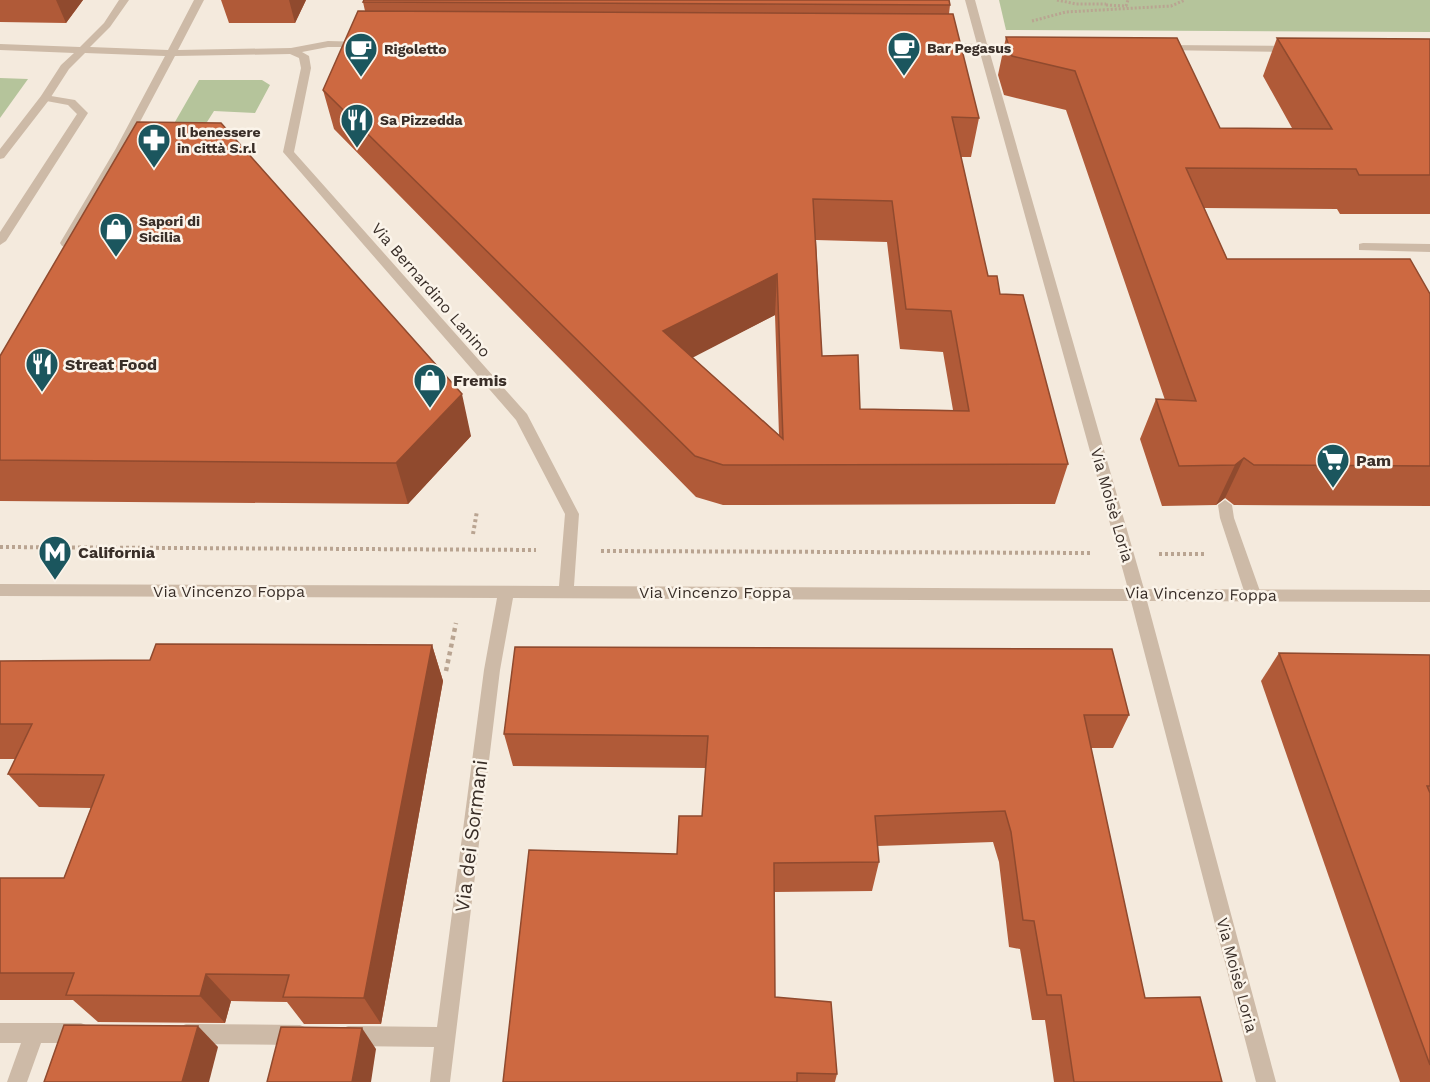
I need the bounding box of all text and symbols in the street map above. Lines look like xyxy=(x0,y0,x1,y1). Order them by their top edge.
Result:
cafe icon: Bar Pegasus xyxy=(886,30,922,77)
cafe icon: Rigoletto xyxy=(343,31,379,78)
place label: Bar Pegasus xyxy=(927,40,1012,56)
place label: Rigoletto xyxy=(384,41,447,57)
restaurant icon: Sa Pizzedda xyxy=(339,102,375,149)
place label: Sa Pizzedda xyxy=(380,112,463,128)
pharmacy icon: Il benessere in città S.r.l xyxy=(136,122,172,169)
place label: Il benessere in città S.r.l xyxy=(177,124,261,156)
shop icon: Sapori di Sicilia xyxy=(98,211,134,258)
place label: Sapori di Sicilia xyxy=(139,213,200,245)
street label: Via Bernardino Lanino xyxy=(367,219,495,361)
restaurant icon: Streat Food xyxy=(24,346,60,393)
place label: Streat Food xyxy=(65,355,157,374)
shop icon: Fremis xyxy=(412,362,448,409)
place label: Fremis xyxy=(453,371,507,390)
supermarket icon: Pam xyxy=(1315,442,1351,489)
street label: Via Moisè Loria xyxy=(1087,446,1137,564)
place label: Pam xyxy=(1356,451,1391,470)
metro station icon: California xyxy=(37,534,73,581)
place label: California xyxy=(78,543,156,562)
street label: Via Vincenzo Foppa xyxy=(153,582,305,601)
street label: Via Vincenzo Foppa xyxy=(639,583,791,602)
street label: Via Vincenzo Foppa xyxy=(1125,583,1277,605)
street label: Via dei Sormani xyxy=(450,758,492,914)
street label: Via Moisè Loria xyxy=(1213,916,1261,1034)

